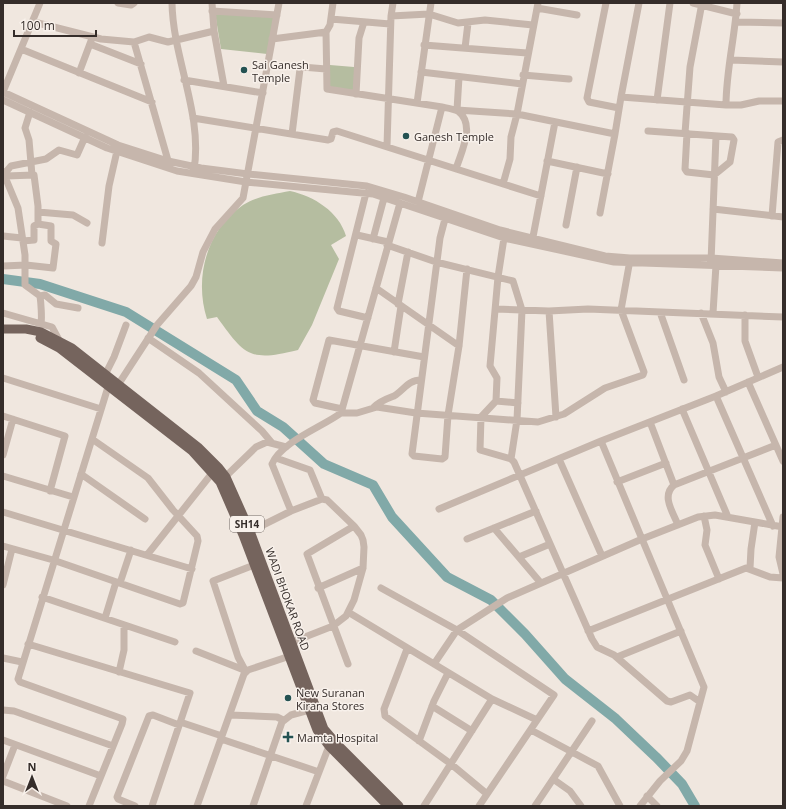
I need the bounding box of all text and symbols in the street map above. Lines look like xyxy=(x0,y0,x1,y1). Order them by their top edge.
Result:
scale bar xyxy=(14,12,96,38)
text: 100 m xyxy=(20,17,55,34)
place label: Sai Ganesh Temple xyxy=(252,57,309,85)
marker: Sai Ganesh Temple xyxy=(239,65,249,75)
place label: Ganesh Temple xyxy=(414,129,494,144)
marker: Ganesh Temple xyxy=(401,131,411,141)
road number: SH14 xyxy=(230,516,264,532)
street label: WADI BHOKAR ROAD xyxy=(262,545,314,653)
place label: New Suranan Kirana Stores xyxy=(296,685,365,713)
marker: New Suranan Kirana Stores xyxy=(283,693,293,703)
place label: Mamta Hospital xyxy=(297,730,378,745)
marker: Mamta Hospital xyxy=(282,731,294,743)
north arrow xyxy=(12,757,52,797)
text: N xyxy=(28,759,36,774)

